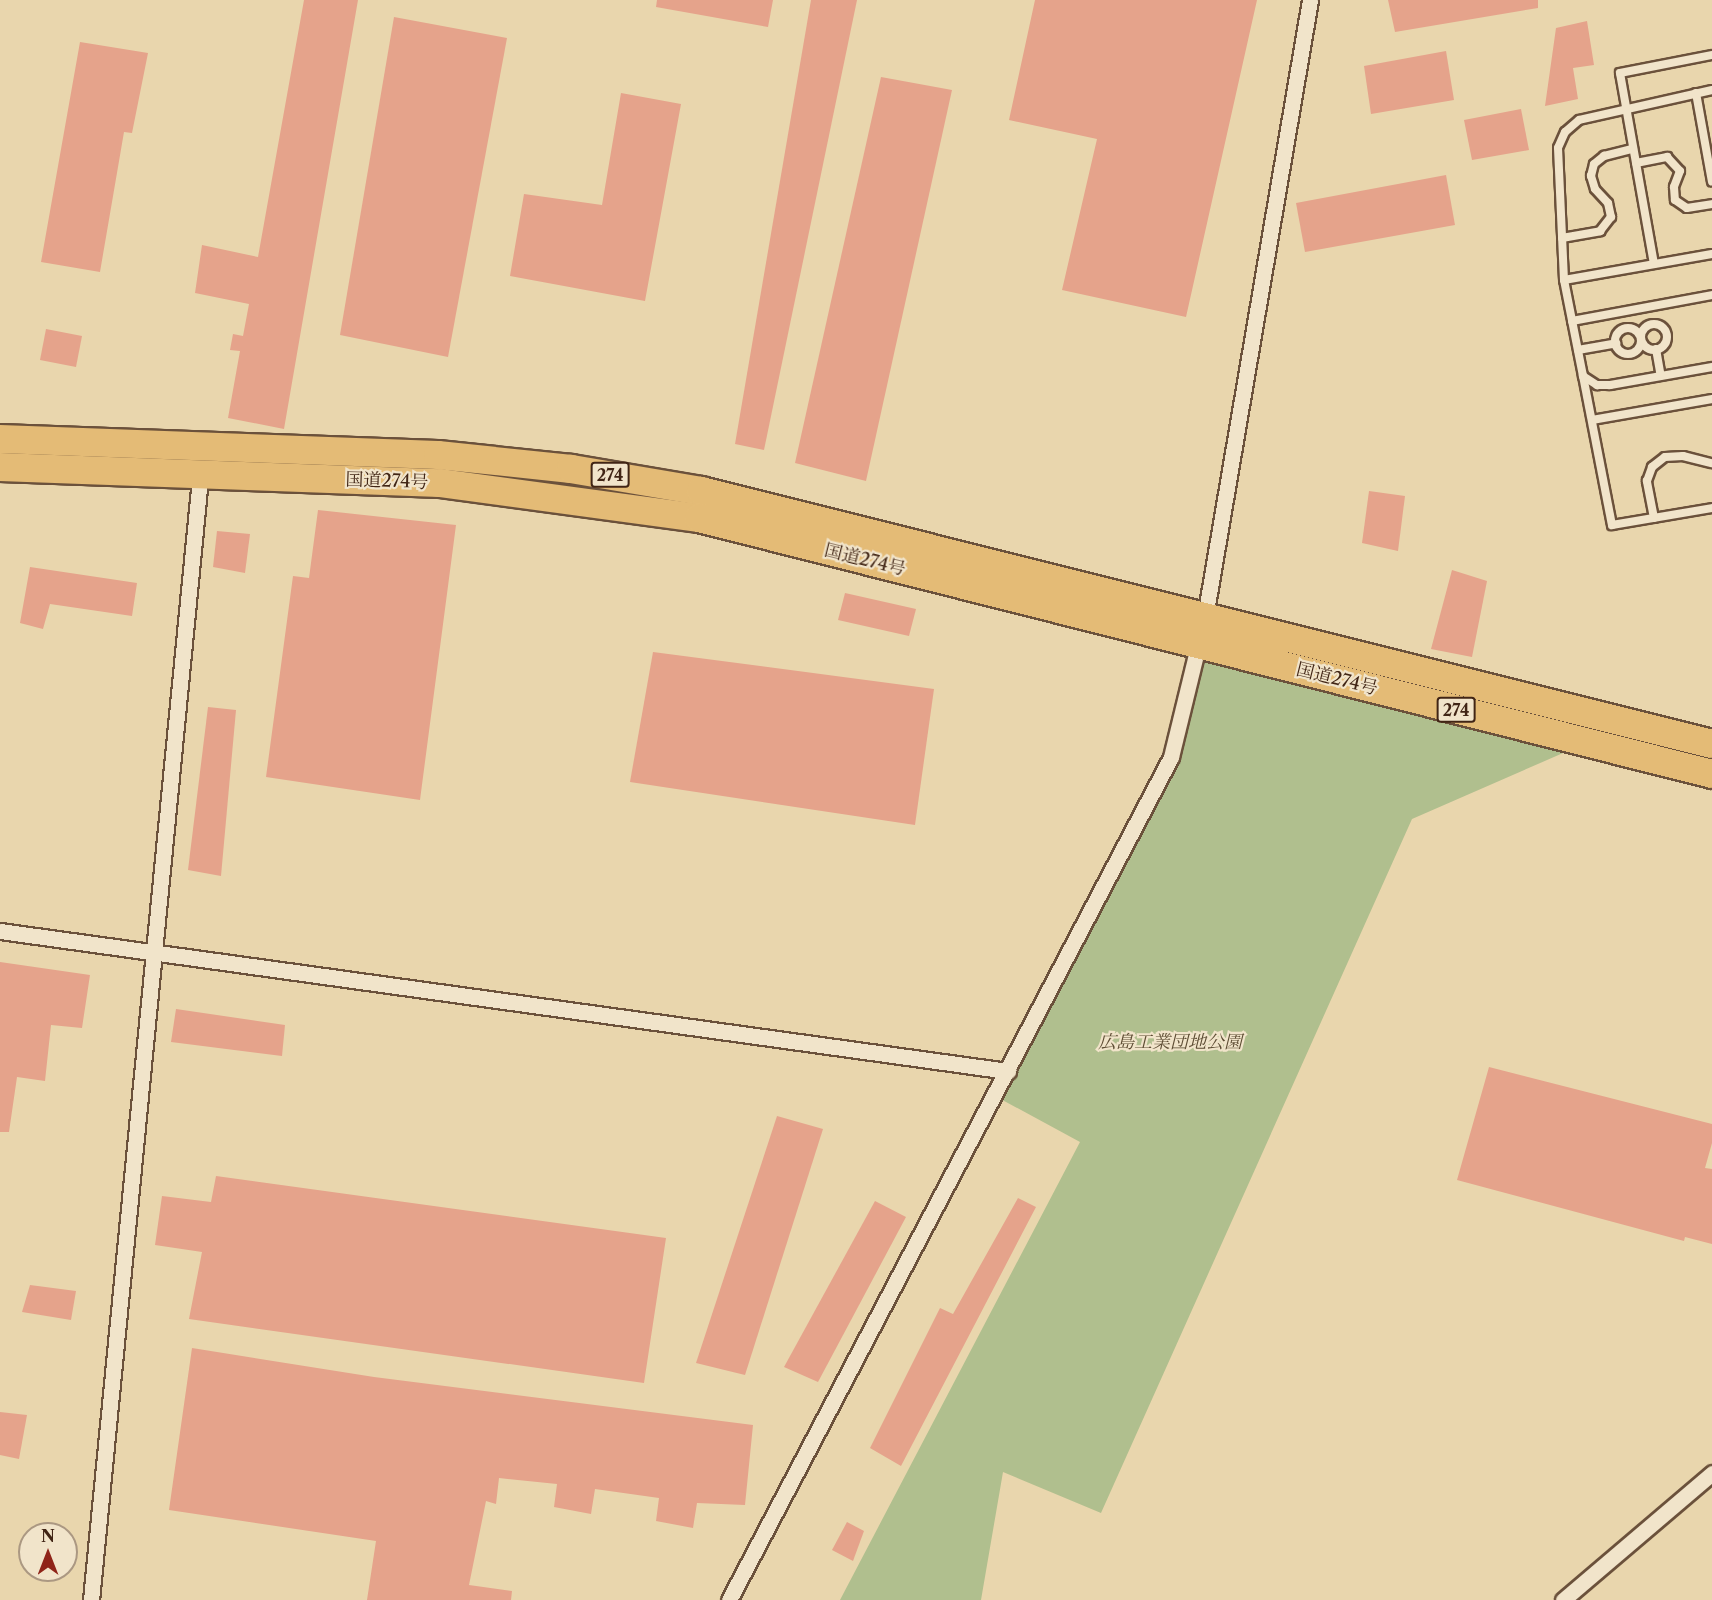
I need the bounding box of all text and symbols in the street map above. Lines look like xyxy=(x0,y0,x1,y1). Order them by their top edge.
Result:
road number: 274 xyxy=(590,462,630,488)
street label: 国道274号 xyxy=(345,469,429,493)
street label: 国道274号 xyxy=(822,539,908,581)
street label: 国道274号 xyxy=(1294,658,1380,700)
road number: 274 xyxy=(1436,697,1476,723)
park label: 広島工業団地公園 xyxy=(1098,1031,1242,1053)
north arrow xyxy=(18,1522,78,1582)
text: N xyxy=(41,1526,55,1546)

